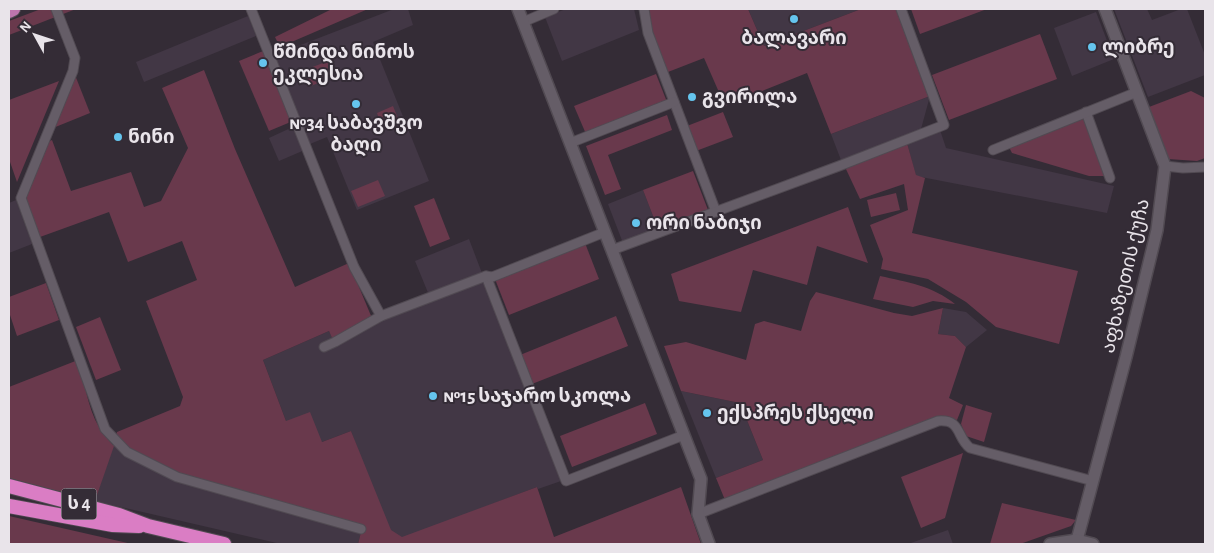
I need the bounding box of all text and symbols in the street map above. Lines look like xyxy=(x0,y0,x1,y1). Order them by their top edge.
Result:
north arrow xyxy=(10,10,60,60)
marker: ბალავარი xyxy=(788,13,800,25)
text: N xyxy=(17,19,34,36)
place label: ბალავარი xyxy=(741,28,847,49)
place label: ლიბრე xyxy=(1102,37,1175,58)
marker: ლიბრე xyxy=(1086,41,1098,53)
place label: წმინდა ნინოს ეკლესია xyxy=(273,43,415,85)
marker: წმინდა ნინოს ეკლესია xyxy=(257,57,269,69)
place label: გვირილა xyxy=(702,87,797,108)
marker: გვირილა xyxy=(686,91,698,103)
marker: №34 საბავშვო ბაღი xyxy=(350,98,362,110)
place label: №34 საბავშვო ბაღი xyxy=(289,114,423,157)
place label: ნინი xyxy=(128,128,175,147)
marker: ნინი xyxy=(112,131,124,143)
street label: აფხაზეთის ქუჩა xyxy=(1099,197,1154,355)
place label: ორი ნაბიჯი xyxy=(646,213,762,234)
marker: ორი ნაბიჯი xyxy=(630,217,642,229)
place label: №15 საჯარო სკოლა xyxy=(443,386,631,407)
marker: №15 საჯარო სკოლა xyxy=(427,390,439,402)
place label: ექსპრეს ქსელი xyxy=(717,403,874,424)
marker: ექსპრეს ქსელი xyxy=(701,407,713,419)
road number: ს 4 xyxy=(62,488,96,520)

